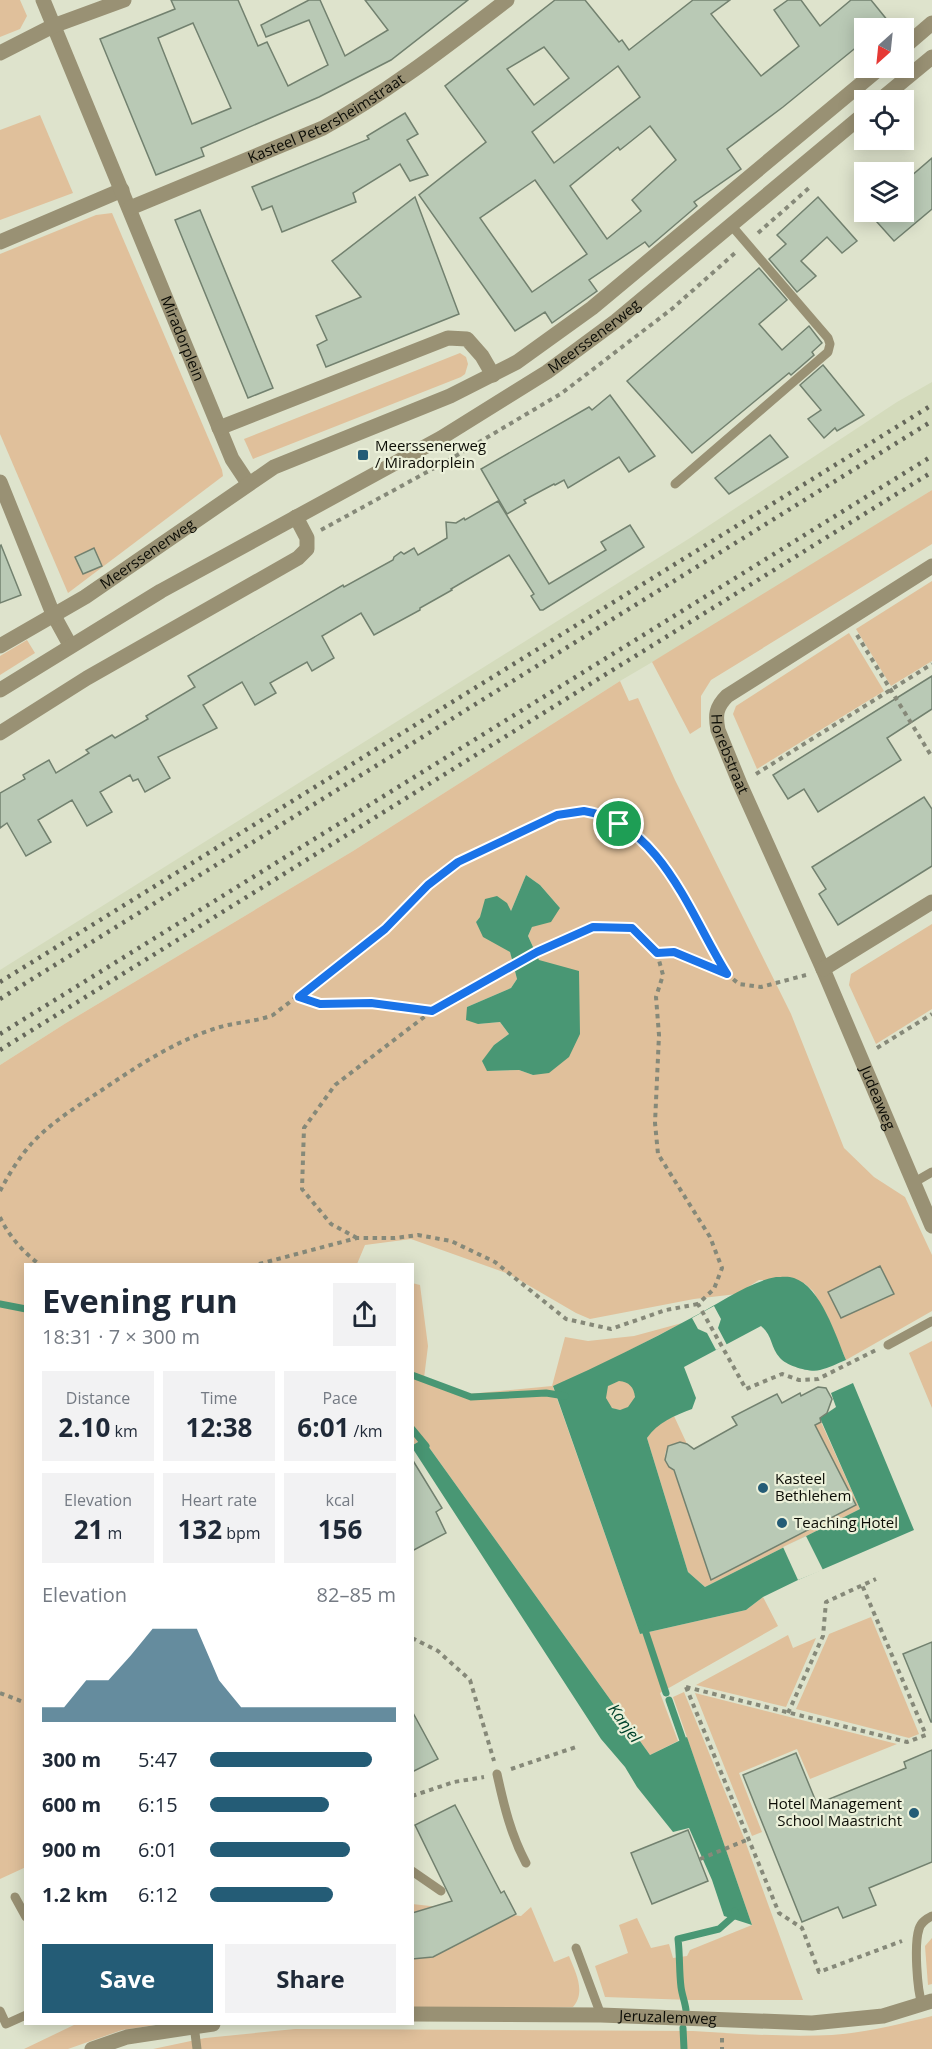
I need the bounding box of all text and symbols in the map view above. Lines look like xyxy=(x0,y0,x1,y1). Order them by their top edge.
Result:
north arrow xyxy=(854,18,914,78)
map controls xyxy=(854,18,914,222)
street label: Kasteel Petersheimstraat xyxy=(244,68,408,167)
button: locate xyxy=(854,90,914,150)
button: layers xyxy=(854,162,914,222)
street label: Miradorplein xyxy=(157,292,210,384)
street label: Meerssenerweg xyxy=(543,294,644,377)
place label: Meerssenerweg / Miradorplein xyxy=(375,435,486,472)
marker: Meerssenerweg / Miradorplein xyxy=(356,448,370,462)
street label: Meerssenerweg xyxy=(95,513,198,593)
street label: Horebstraat xyxy=(707,713,754,797)
pin xyxy=(593,798,644,849)
icon: arrive xyxy=(602,807,635,840)
street label: Judeaweg xyxy=(855,1061,901,1132)
text: Evening run xyxy=(42,1278,238,1323)
button: share xyxy=(333,1283,396,1346)
text: 18:31 · 7 × 300 m xyxy=(42,1323,200,1350)
text: Distance xyxy=(66,1387,130,1409)
text: Time xyxy=(201,1387,237,1409)
text: Pace xyxy=(322,1387,358,1409)
text: 2.10 xyxy=(58,1409,110,1445)
text: 12:38 xyxy=(186,1409,252,1445)
text: 6:01 xyxy=(297,1409,349,1445)
text: km xyxy=(110,1420,138,1442)
text: /km xyxy=(349,1420,383,1442)
place label: Kasteel Bethlehem xyxy=(775,1468,851,1505)
marker: Kasteel Bethlehem xyxy=(756,1481,770,1495)
text: Elevation xyxy=(64,1489,132,1511)
text: Heart rate xyxy=(181,1489,257,1511)
text: kcal xyxy=(326,1489,355,1511)
text: 21 xyxy=(74,1511,103,1547)
text: 132 xyxy=(177,1511,222,1547)
text: 156 xyxy=(318,1511,362,1547)
place label: Teaching Hotel xyxy=(794,1512,898,1532)
marker: Teaching Hotel xyxy=(775,1516,789,1530)
text: m xyxy=(103,1522,122,1544)
text: bpm xyxy=(222,1522,261,1544)
text: Elevation xyxy=(42,1581,127,1608)
text: 82–85 m xyxy=(317,1581,396,1608)
water label: Kanjel xyxy=(603,1699,647,1748)
text: 300 m xyxy=(42,1746,101,1773)
text: 5:47 xyxy=(138,1746,178,1773)
text: 600 m xyxy=(42,1791,101,1818)
text: 6:15 xyxy=(138,1791,178,1818)
place label: Hotel Management School Maastricht xyxy=(768,1793,902,1830)
marker: Hotel Management School Maastricht xyxy=(907,1806,921,1820)
text: 900 m xyxy=(42,1836,101,1863)
text: 6:01 xyxy=(138,1836,178,1863)
text: 1.2 km xyxy=(42,1881,108,1908)
text: 6:12 xyxy=(138,1881,178,1908)
button: Save xyxy=(42,1944,213,2013)
button: Share xyxy=(225,1944,396,2013)
street label: Jeruzalemweg xyxy=(617,2005,717,2028)

